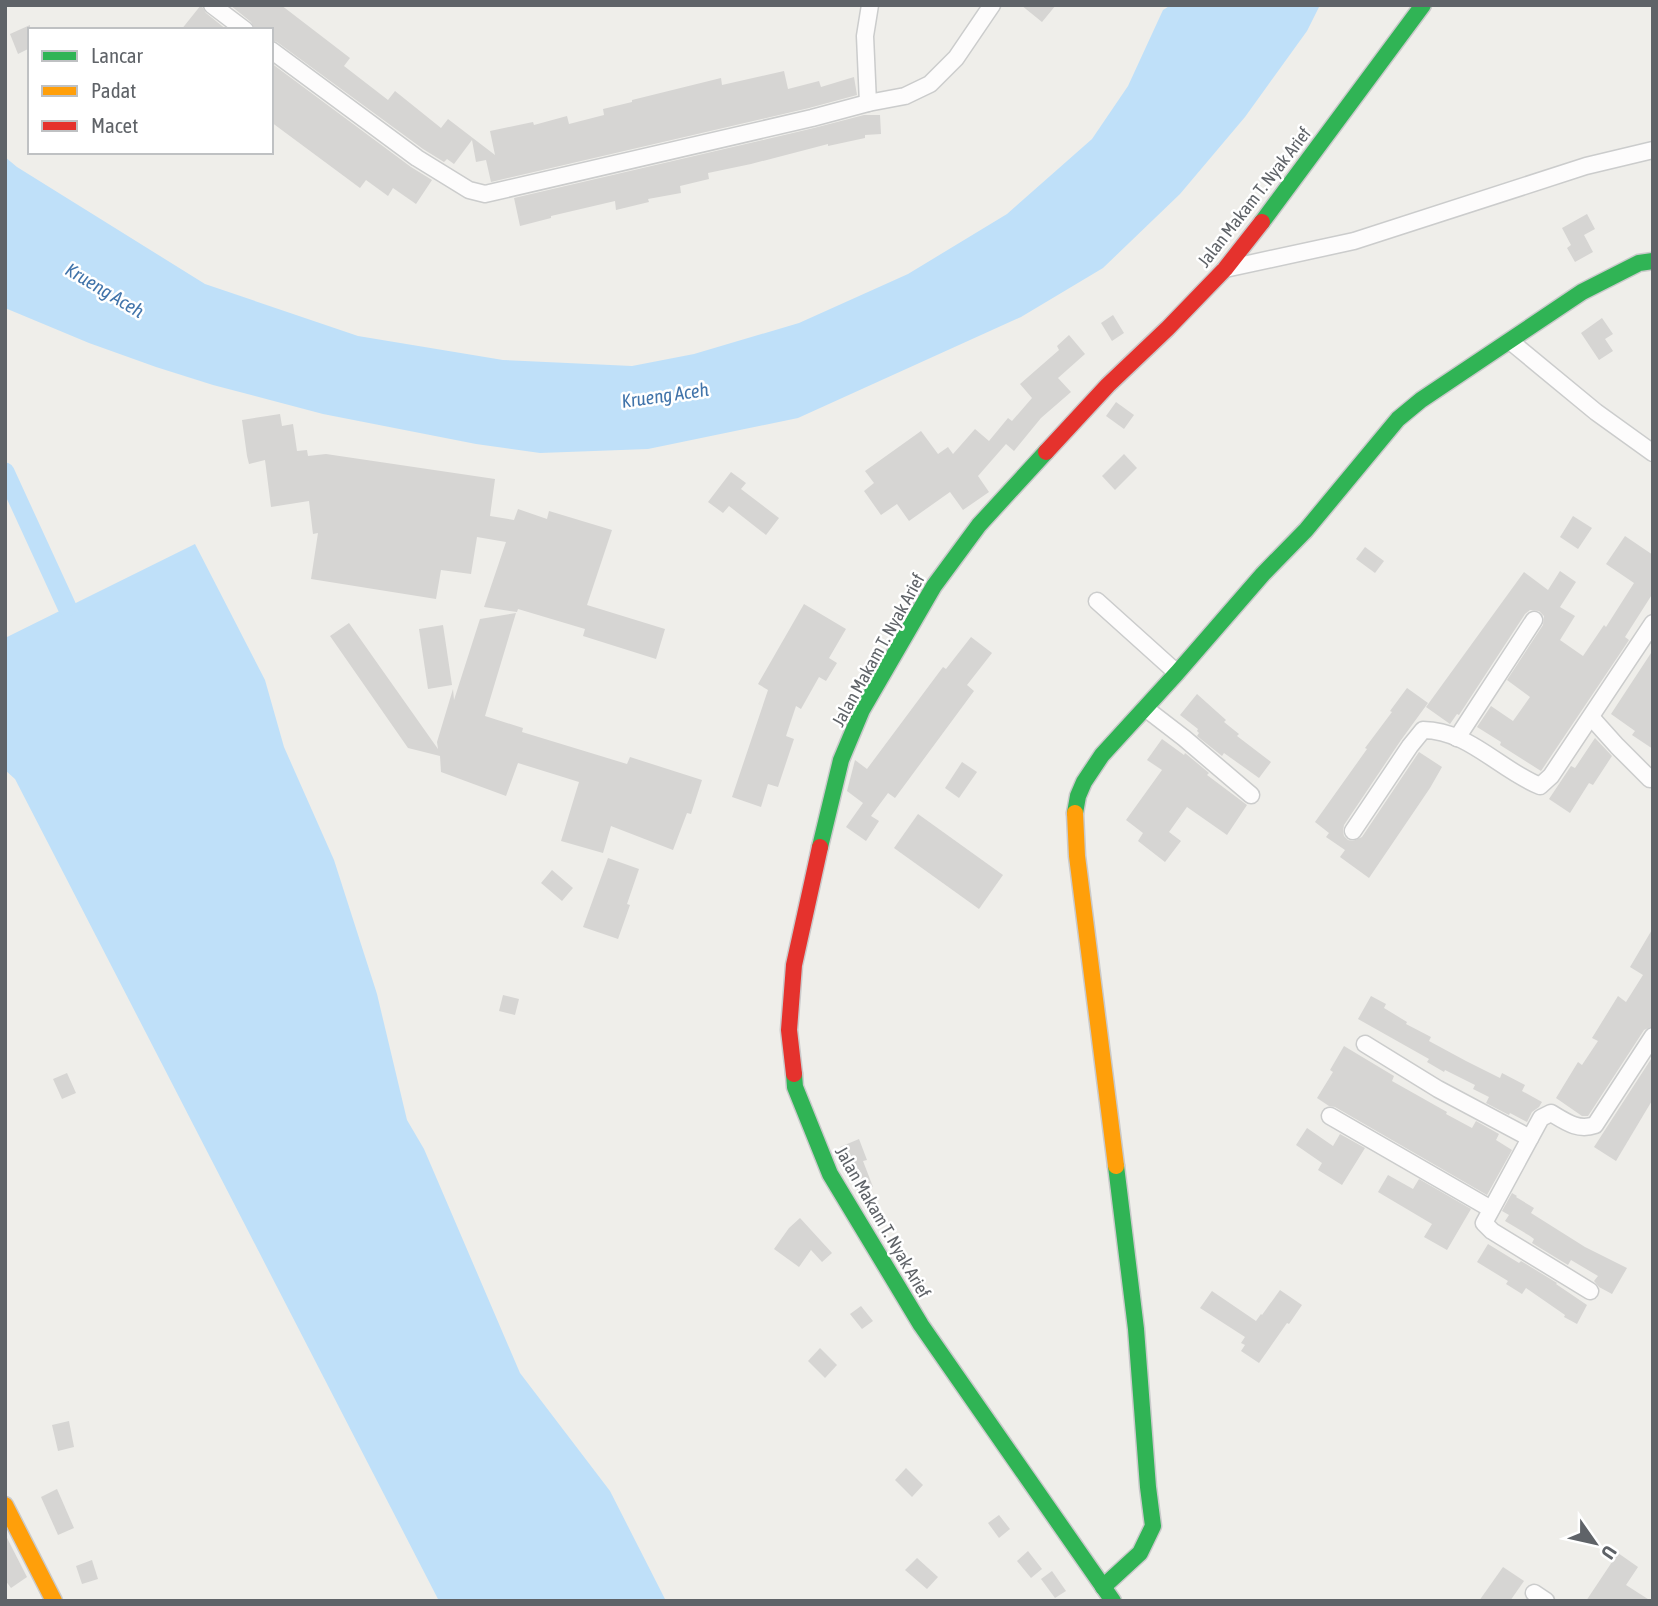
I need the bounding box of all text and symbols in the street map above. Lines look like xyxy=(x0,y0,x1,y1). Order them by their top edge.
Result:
legend xyxy=(28,28,273,154)
text: Lancar xyxy=(91,43,144,67)
text: Padat xyxy=(91,78,136,102)
text: Macet xyxy=(91,113,138,137)
street label: Jalan Makam T. Nyak Arief xyxy=(1193,123,1315,271)
water label: Krueng Aceh xyxy=(62,258,148,322)
water label: Krueng Aceh xyxy=(620,378,710,412)
street label: Jalan Makam T. Nyak Arief xyxy=(827,570,929,730)
street label: Jalan Makam T. Nyak Arief xyxy=(831,1143,935,1301)
north arrow xyxy=(1560,1508,1630,1578)
text: U xyxy=(1597,1542,1621,1563)

